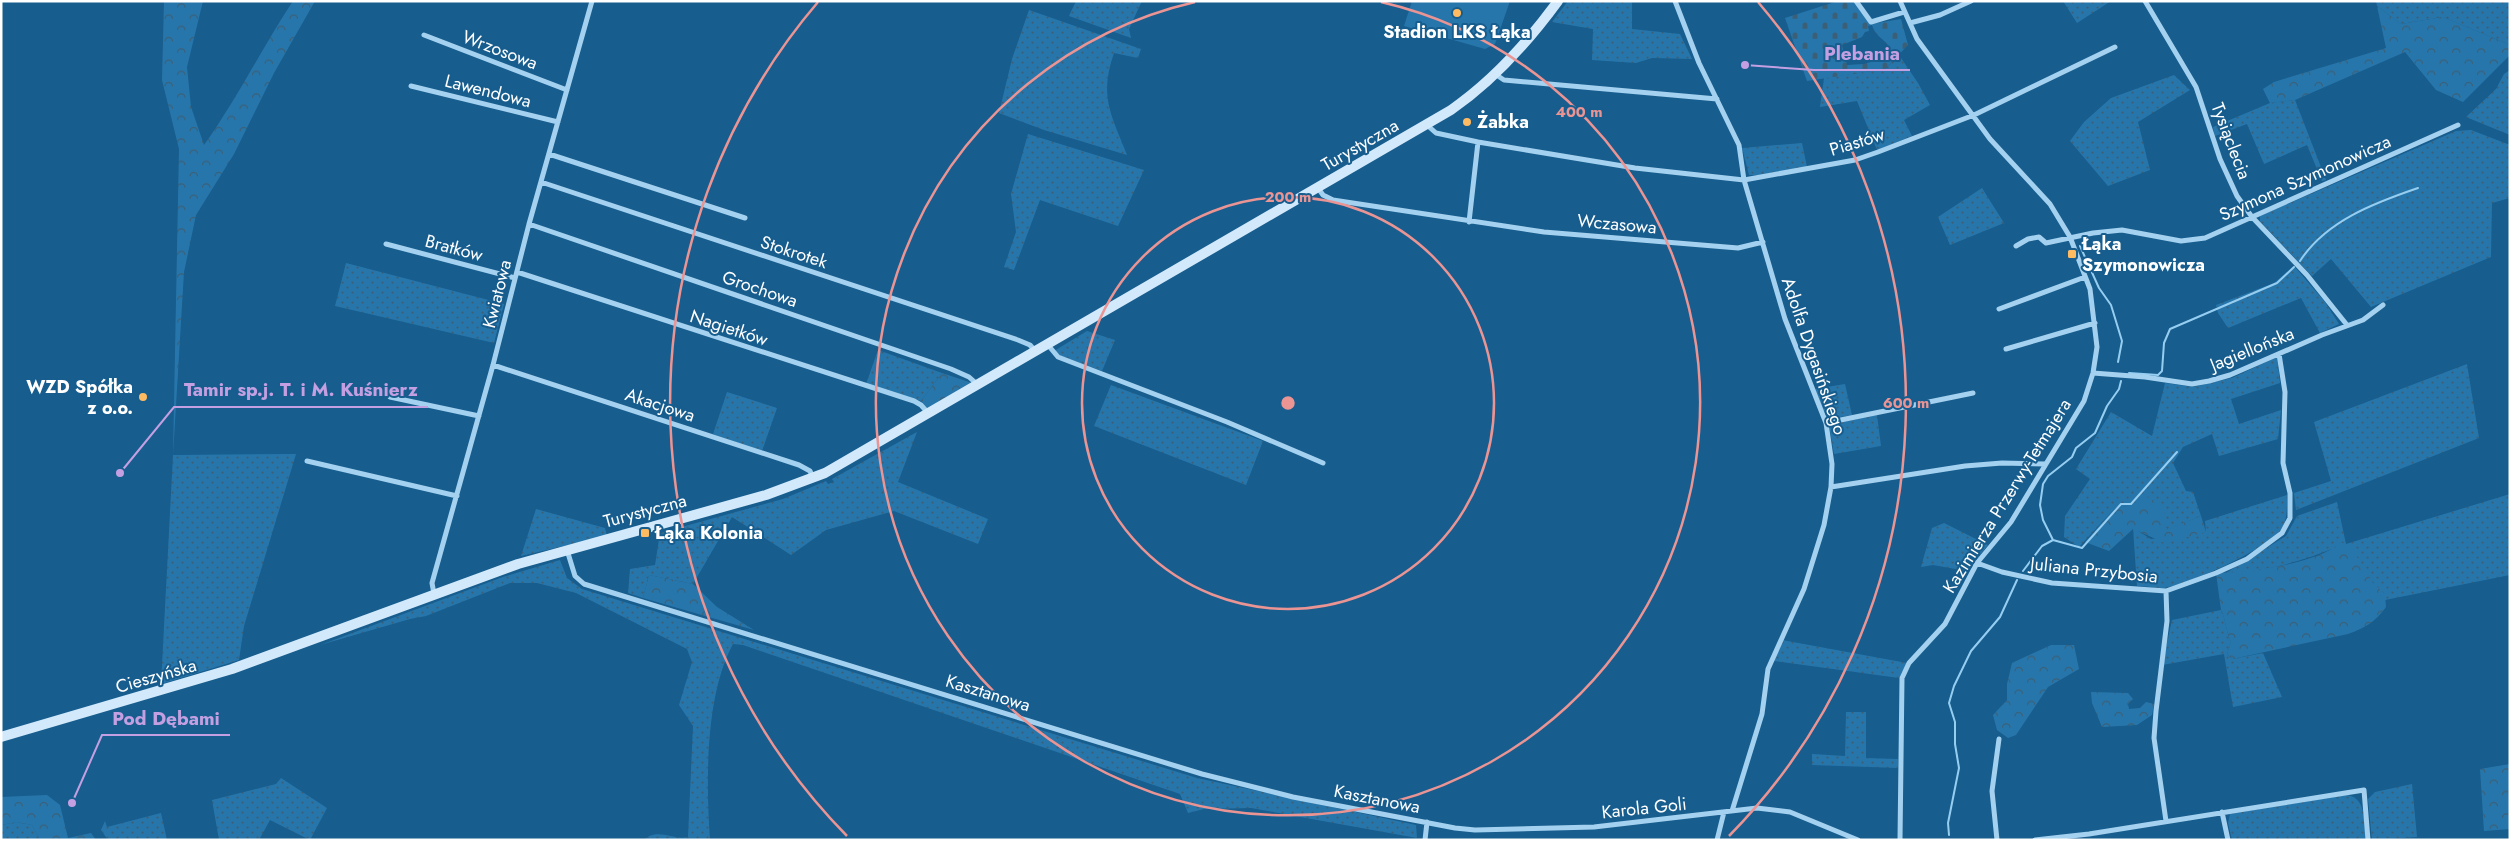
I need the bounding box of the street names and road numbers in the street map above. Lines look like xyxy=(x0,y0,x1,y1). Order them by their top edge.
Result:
street label: Wrzosowa xyxy=(459,24,541,76)
street label: Lawendowa xyxy=(442,68,534,114)
street label: Tysiąclecia xyxy=(2204,99,2258,183)
street label: Turystyczna xyxy=(1317,112,1403,178)
street label: Piastów xyxy=(1826,121,1889,163)
street label: Szymona Szymonowicza xyxy=(2215,128,2395,228)
street label: Wczasowa xyxy=(1576,208,1658,240)
street label: Bratków xyxy=(422,228,486,268)
street label: Stokrotek xyxy=(757,229,831,275)
street label: Kwiatowa xyxy=(476,257,518,331)
street label: Grochowa xyxy=(719,264,801,314)
street label: Adolfa Dygasińskiego xyxy=(1775,274,1853,438)
street label: Nagietków xyxy=(687,303,772,353)
street label: Jagiellońska xyxy=(2204,320,2298,378)
street label: Akacjowa xyxy=(622,382,698,428)
street label: Kazimierza Przerwy-Tetmajera xyxy=(1936,394,2078,598)
street label: Turystyczna xyxy=(600,487,690,535)
street label: Juliana Przybosia xyxy=(2027,550,2159,590)
street label: Cieszyńska xyxy=(112,652,200,700)
street label: Kasztanowa xyxy=(942,668,1034,718)
street label: Kasztanowa xyxy=(1332,778,1422,820)
street label: Karola Goli xyxy=(1600,791,1688,825)

